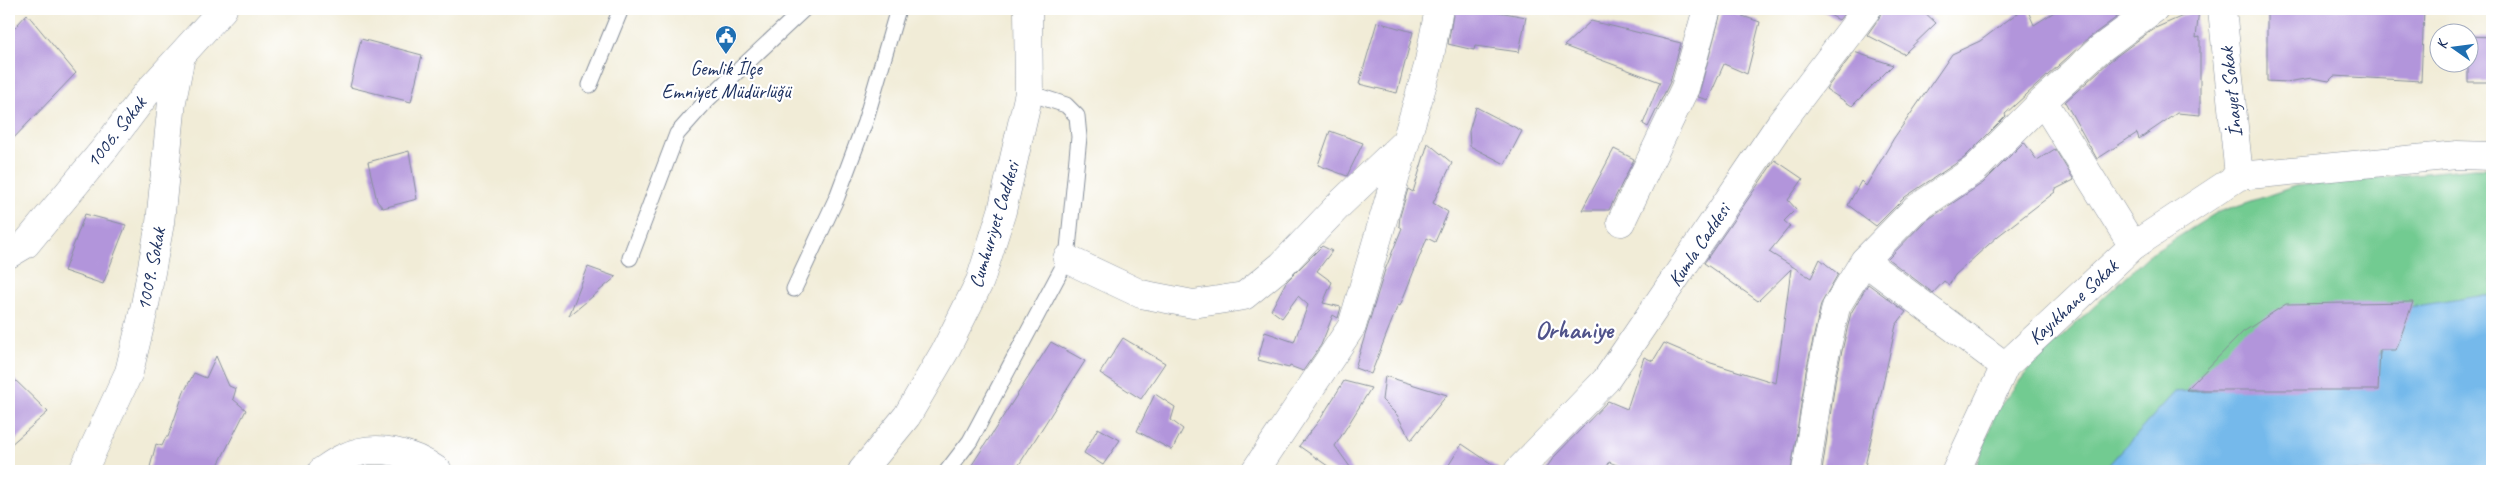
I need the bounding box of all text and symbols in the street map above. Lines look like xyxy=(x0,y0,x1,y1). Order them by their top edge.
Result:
north arrow xyxy=(2428,22,2478,72)
public building icon: Gemlik İlçe Emniyet Müdürlüğü xyxy=(714,24,738,55)
text: K xyxy=(2433,37,2452,50)
street label: İnayet Sokak xyxy=(2214,44,2248,138)
place label: Gemlik İlçe Emniyet Müdürlüğü xyxy=(662,56,793,104)
street label: 1006. Sokak xyxy=(80,90,153,173)
street label: Cumhuriyet Caddesi xyxy=(963,157,1026,291)
street label: Kumla Caddesi xyxy=(1662,197,1737,291)
street label: 1009. Sokak xyxy=(131,224,172,313)
street label: Kayıkhane Sokak xyxy=(2023,253,2124,350)
district label: Orhaniye xyxy=(1535,314,1614,346)

